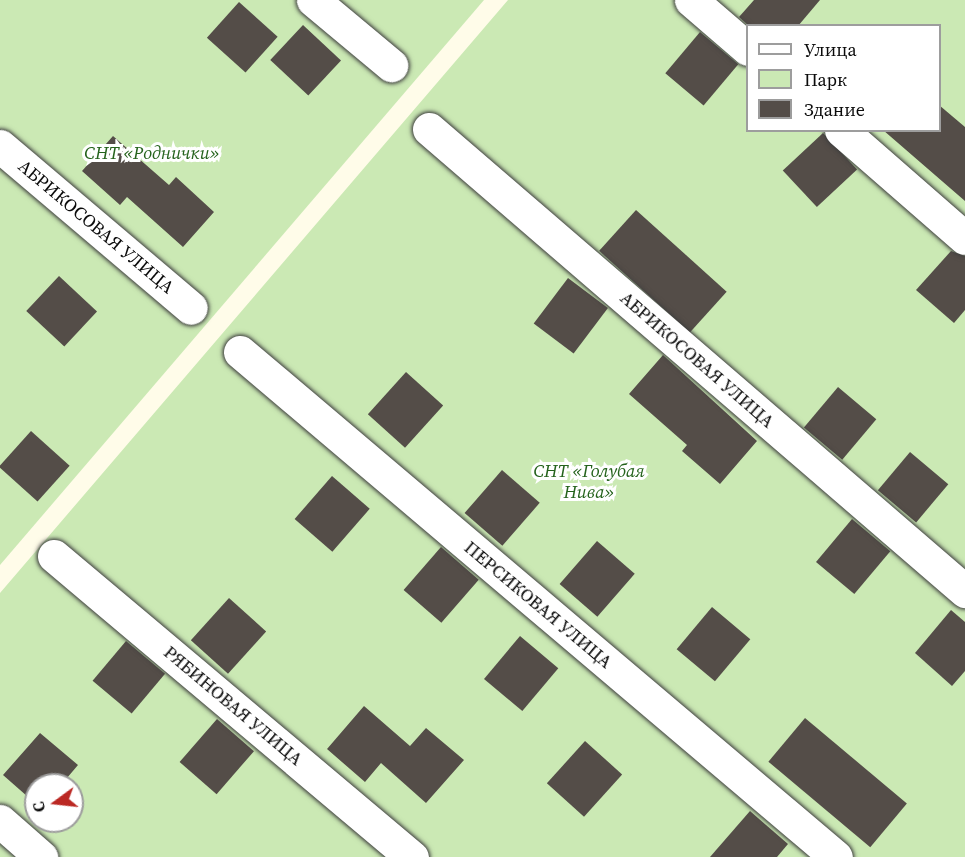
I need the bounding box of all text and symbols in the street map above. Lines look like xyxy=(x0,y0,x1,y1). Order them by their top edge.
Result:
legend xyxy=(746,24,941,132)
text: Улица xyxy=(804,37,857,62)
text: Парк xyxy=(804,67,847,92)
text: Здание xyxy=(804,97,865,122)
park label: СНТ «Роднички» xyxy=(84,142,220,164)
street label: АБРИКОСОВАЯ УЛИЦА xyxy=(14,156,178,298)
street label: АБРИКОСОВАЯ УЛИЦА xyxy=(616,287,778,433)
park label: СНТ «Голубая Нива» xyxy=(533,461,645,504)
street label: ПЕРСИКОВАЯ УЛИЦА xyxy=(460,537,616,673)
street label: РЯБИНОВАЯ УЛИЦА xyxy=(159,642,307,770)
north arrow xyxy=(24,773,84,833)
text: С xyxy=(27,799,50,815)

